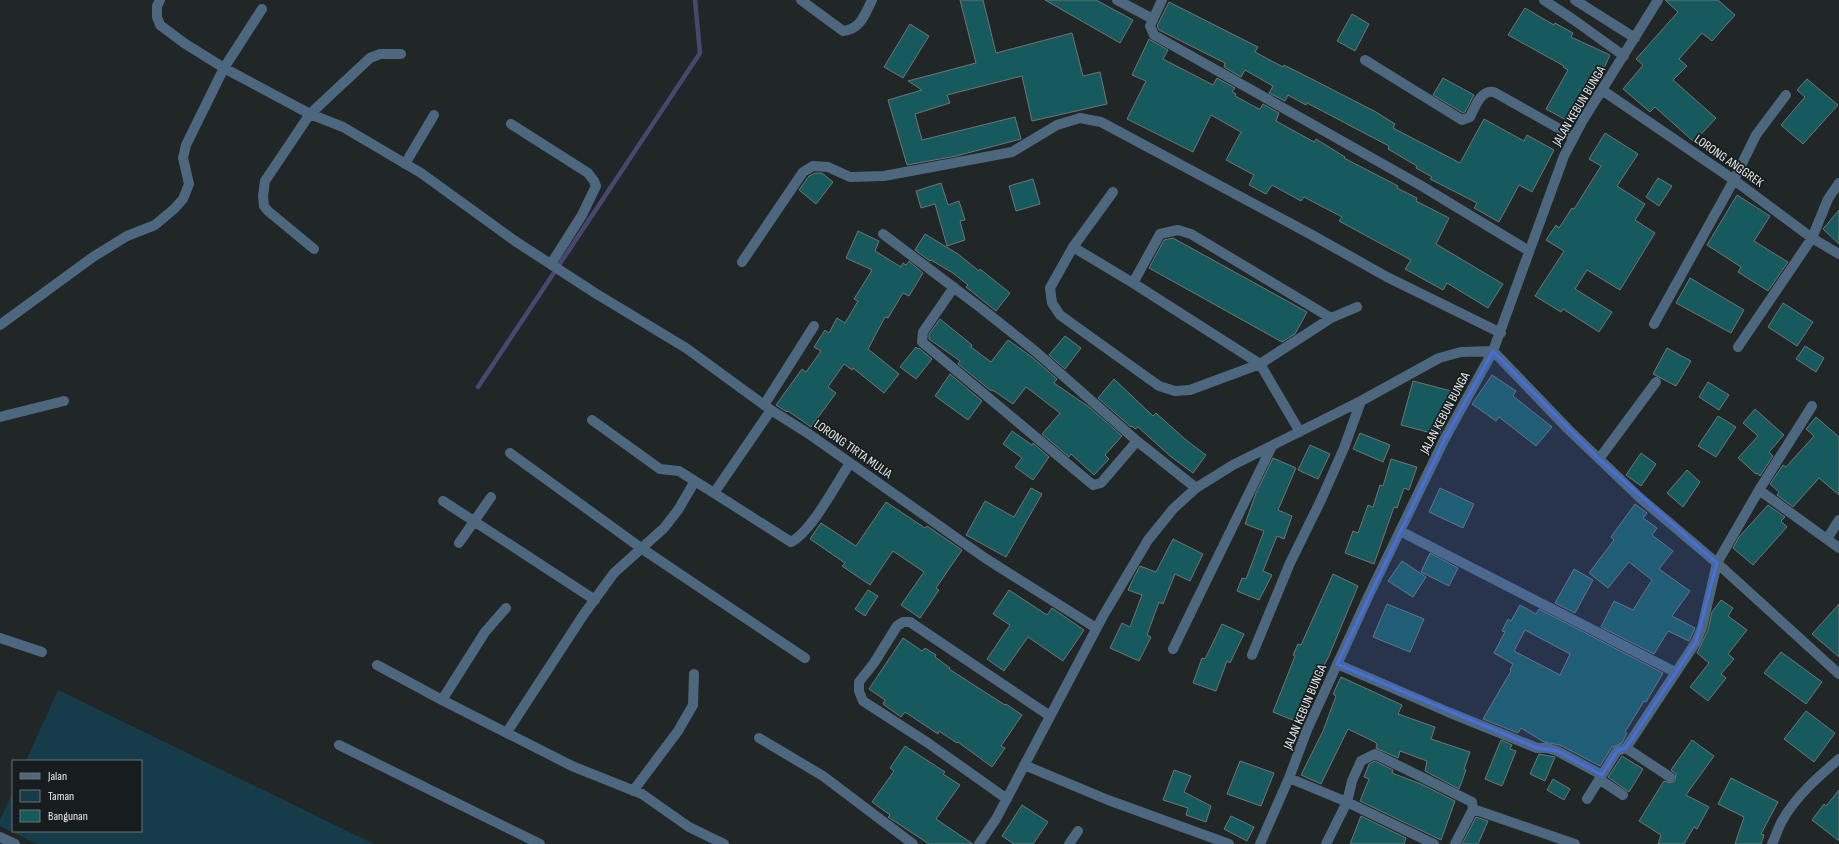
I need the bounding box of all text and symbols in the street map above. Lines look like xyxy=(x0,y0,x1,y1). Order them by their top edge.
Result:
street label: JALAN KEBUN BUNGA xyxy=(1548,63,1609,150)
street label: LORONG ANGGREK xyxy=(1691,131,1767,191)
street label: JALAN KEBUN BUNGA xyxy=(1416,369,1473,458)
street label: LORONG TIRTA MULIA xyxy=(811,416,896,482)
street label: JALAN KEBUN BUNGA xyxy=(1280,662,1330,753)
legend xyxy=(12,760,142,832)
text: Jalan xyxy=(47,769,67,784)
text: Taman xyxy=(48,789,74,804)
text: Bangunan xyxy=(48,809,88,824)

